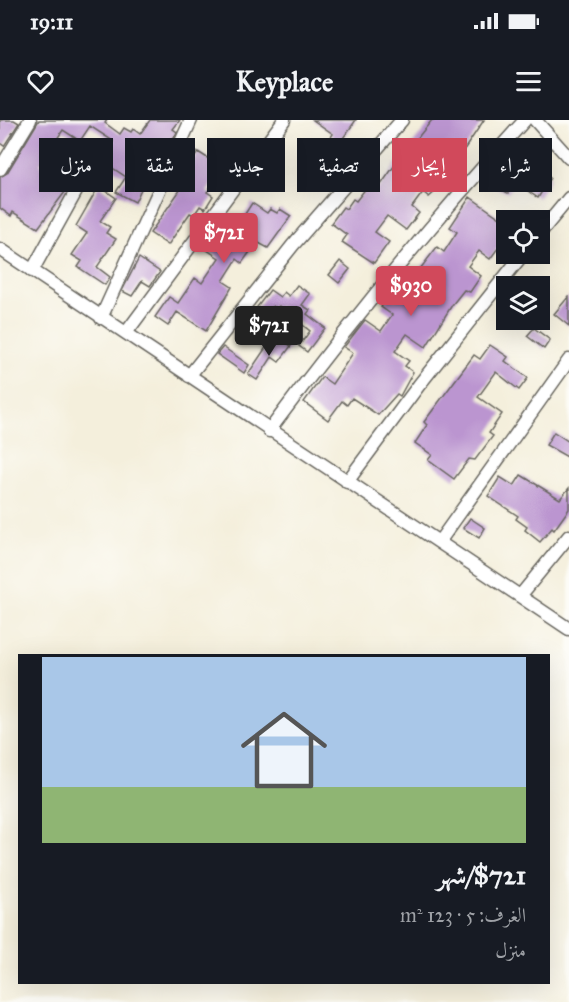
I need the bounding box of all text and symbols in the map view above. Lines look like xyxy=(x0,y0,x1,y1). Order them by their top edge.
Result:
text: 19:11 xyxy=(30,8,73,35)
icon: heart xyxy=(24,65,57,98)
text: Keyplace xyxy=(236,65,333,98)
icon: menu xyxy=(512,65,545,98)
chip: منزل xyxy=(39,138,113,192)
chip: شقة xyxy=(125,138,195,192)
chip: جديد xyxy=(207,138,285,192)
chip: تصفية xyxy=(297,138,380,192)
chip: إيجار xyxy=(392,138,467,192)
chip: شراء xyxy=(479,138,552,192)
map controls xyxy=(496,210,550,330)
button: locate xyxy=(496,210,550,264)
pin: $721 xyxy=(188,213,260,264)
text: $721 xyxy=(204,220,244,244)
pin: $930 xyxy=(375,266,447,317)
text: $930 xyxy=(390,273,432,297)
button: layers xyxy=(496,276,550,330)
pin: $721 xyxy=(233,306,305,357)
text: $721 xyxy=(249,313,289,337)
icon: home xyxy=(230,696,338,804)
text: $721/شهر xyxy=(437,859,526,891)
text: الغرف: 5 · 123 m² xyxy=(400,903,526,927)
text: منزل xyxy=(495,938,526,962)

